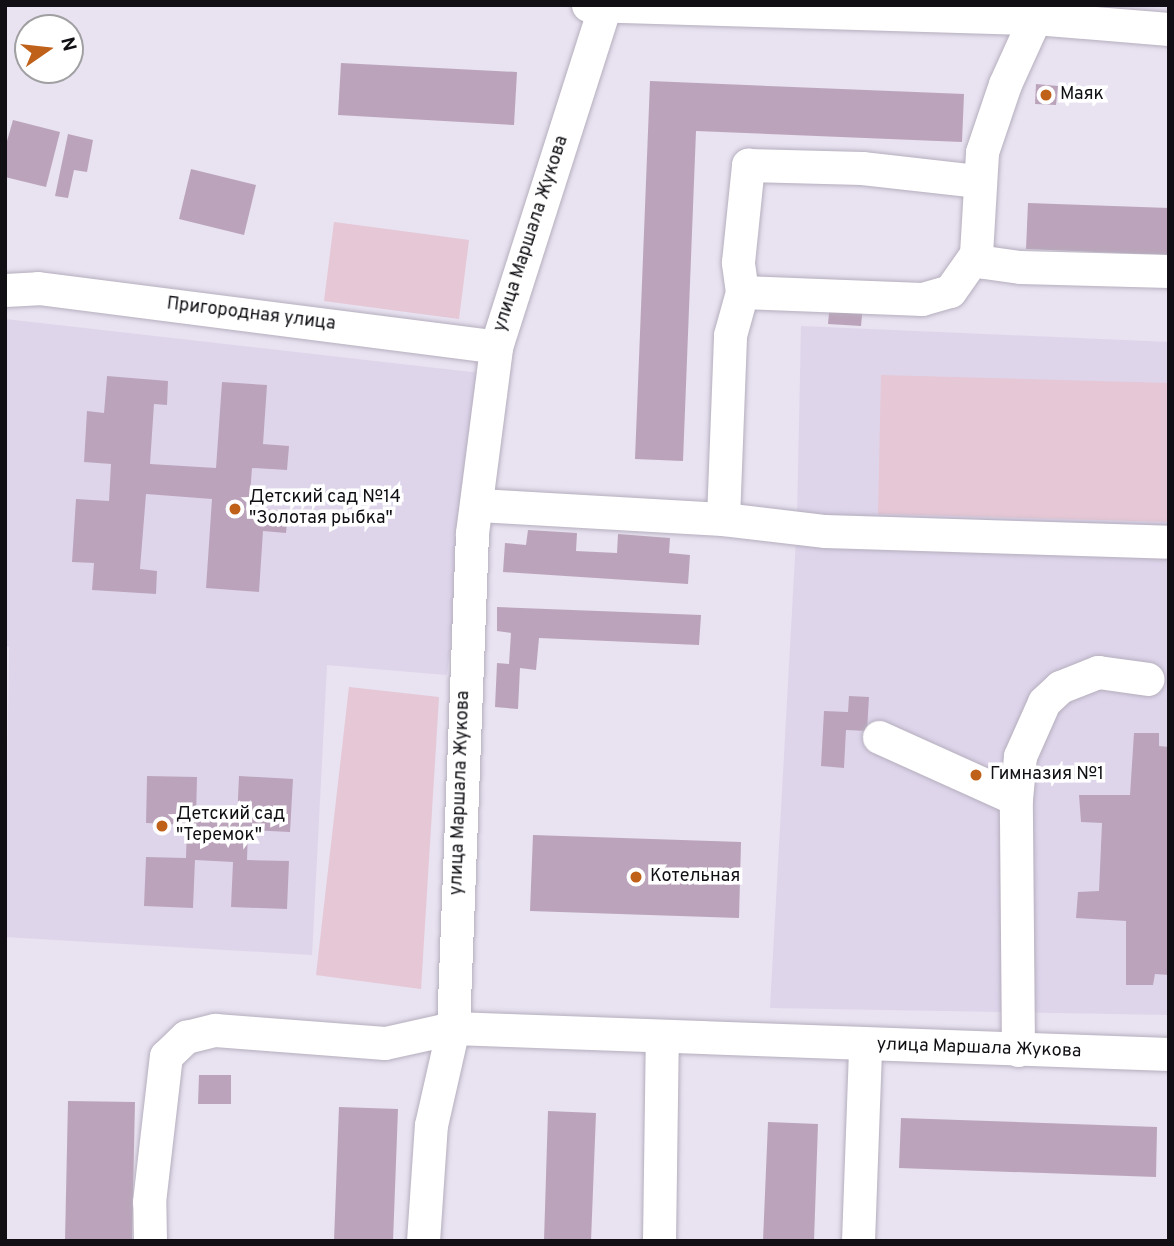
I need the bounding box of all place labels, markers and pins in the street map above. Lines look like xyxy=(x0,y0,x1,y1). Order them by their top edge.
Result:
place label: Маяк xyxy=(1060,84,1104,106)
marker: Маяк xyxy=(1038,87,1054,103)
place label: Детский сад №14 "Золотая рыбка" xyxy=(249,488,401,530)
marker: Детский сад №14 "Золотая рыбка" xyxy=(227,501,243,517)
place label: Гимназия №1 xyxy=(990,764,1104,786)
marker: Гимназия №1 xyxy=(968,767,984,783)
place label: Детский сад "Теремок" xyxy=(176,805,285,848)
marker: Детский сад "Теремок" xyxy=(154,818,170,834)
place label: Котельная xyxy=(650,866,740,888)
marker: Котельная xyxy=(628,869,644,885)

